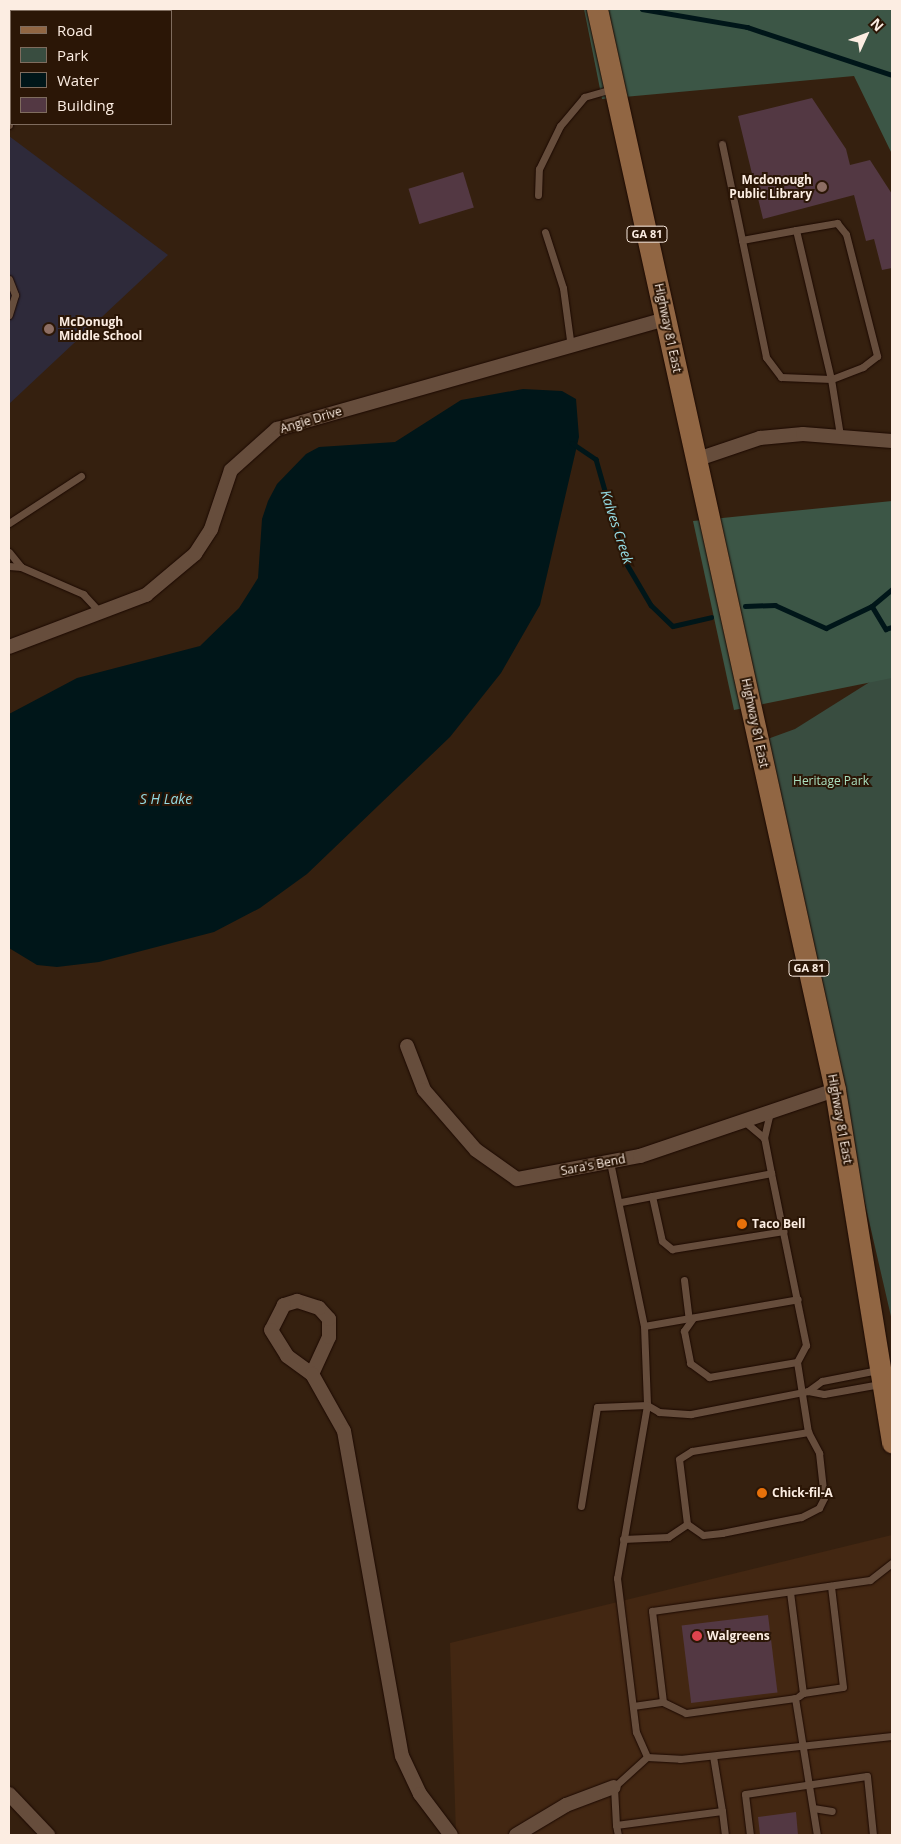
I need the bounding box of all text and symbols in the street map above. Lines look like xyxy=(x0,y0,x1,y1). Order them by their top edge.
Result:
legend xyxy=(10,10,172,125)
north arrow xyxy=(841,10,891,60)
text: N xyxy=(866,14,888,35)
text: Road xyxy=(57,20,93,40)
text: Park xyxy=(57,45,88,65)
text: Water xyxy=(57,70,99,90)
text: Building xyxy=(57,95,114,115)
place label: Mcdonough Public Library xyxy=(729,173,812,201)
marker: Mcdonough Public Library xyxy=(816,181,828,193)
road number: GA 81 xyxy=(626,225,668,242)
street label: Highway 81 East xyxy=(651,282,685,374)
place label: McDonugh Middle School xyxy=(59,315,142,343)
marker: McDonugh Middle School xyxy=(43,323,55,335)
street label: Angie Drive xyxy=(278,404,344,436)
water label: Kalves Creek xyxy=(597,488,637,566)
street label: Highway 81 East xyxy=(738,677,772,769)
park label: Heritage Park xyxy=(793,774,869,788)
water label: S H Lake xyxy=(140,791,192,807)
road number: GA 81 xyxy=(788,960,830,976)
street label: Highway 81 East xyxy=(825,1073,855,1165)
street label: Sara's Bend xyxy=(559,1152,627,1178)
place label: Taco Bell xyxy=(752,1217,805,1231)
marker: Taco Bell xyxy=(736,1218,748,1230)
place label: Chick-fil-A xyxy=(772,1486,833,1500)
marker: Chick-fil-A xyxy=(756,1487,768,1499)
place label: Walgreens xyxy=(707,1629,770,1643)
marker: Walgreens xyxy=(691,1630,703,1642)

